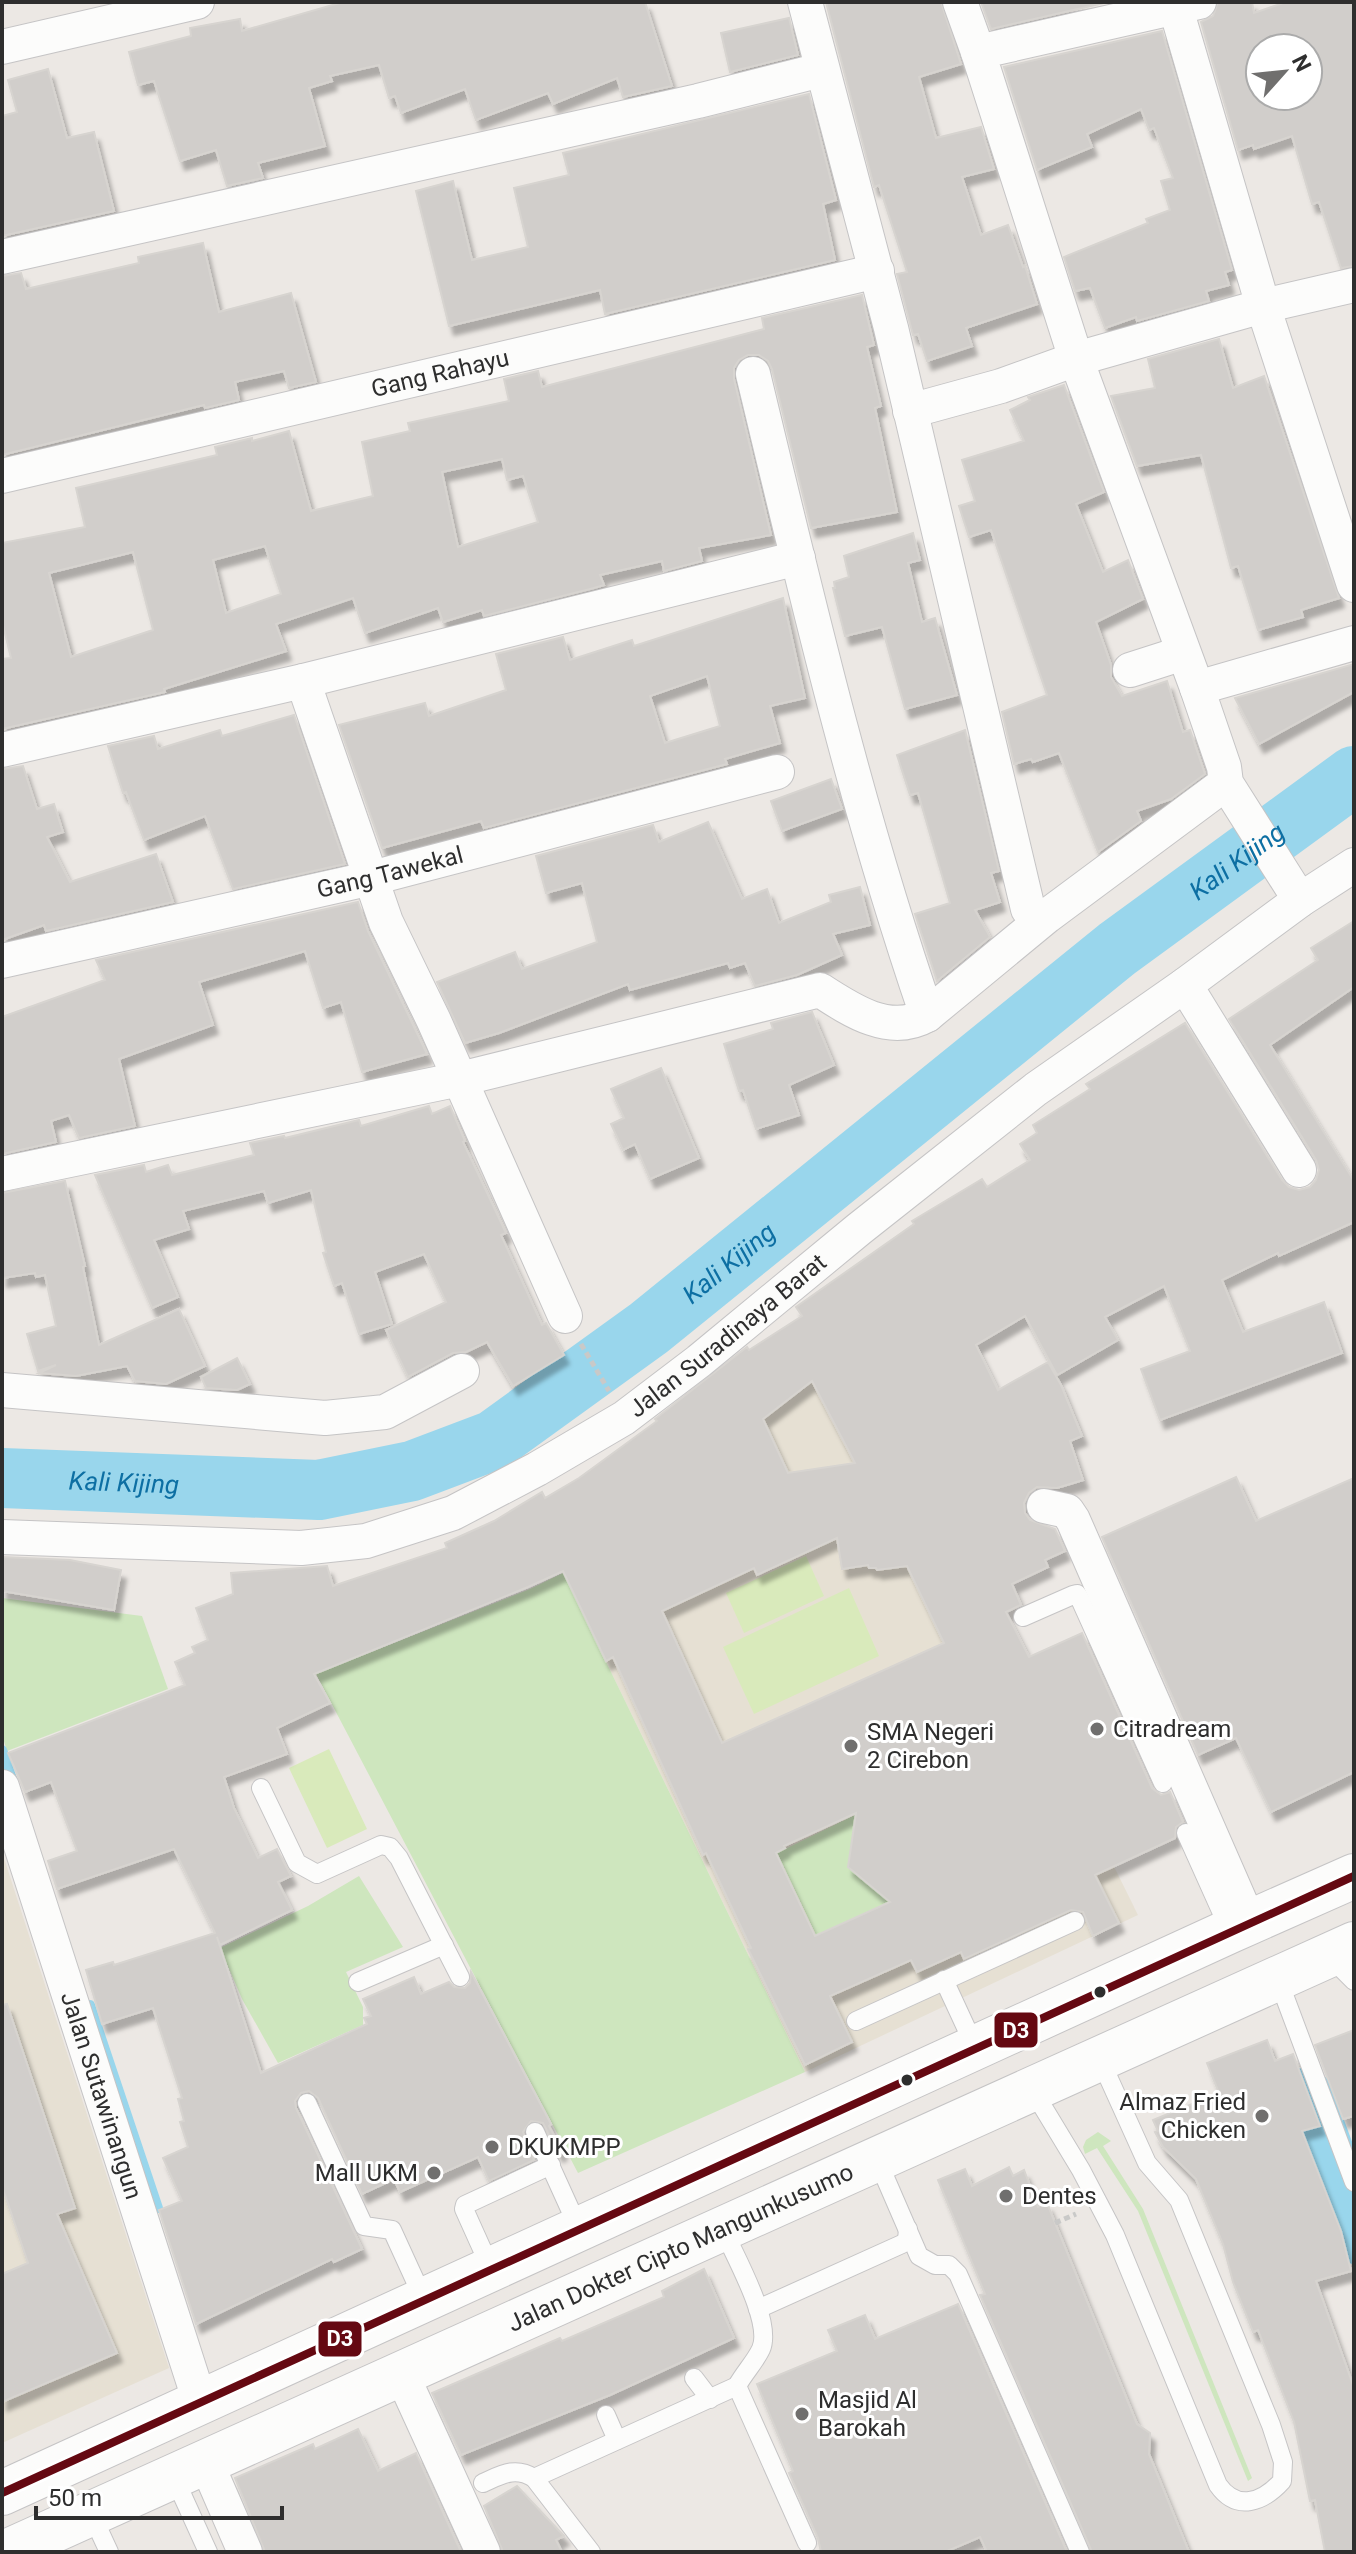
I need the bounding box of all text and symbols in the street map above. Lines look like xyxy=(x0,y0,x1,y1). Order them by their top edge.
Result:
north arrow xyxy=(1244,32,1324,112)
text: N xyxy=(1287,51,1316,76)
street label: Gang Rahayu xyxy=(368,344,512,403)
water label: Kali Kijing xyxy=(1184,817,1291,906)
street label: Gang Tawekal xyxy=(314,841,466,904)
water label: Kali Kijing xyxy=(677,1217,781,1310)
street label: Jalan Suradinaya Barat xyxy=(623,1248,832,1423)
water label: Kali Kijing xyxy=(68,1466,180,1500)
place label: Citradream xyxy=(1113,1715,1231,1743)
place label: SMA Negeri 2 Cirebon xyxy=(867,1718,994,1774)
marker: Citradream xyxy=(1088,1720,1106,1738)
marker: SMA Negeri 2 Cirebon xyxy=(842,1737,860,1755)
unlabelled marker xyxy=(1092,1984,1108,2000)
street label: Jalan Sutawinangun xyxy=(55,1988,148,2203)
line badge: D3 xyxy=(993,2011,1039,2049)
text: D3 xyxy=(1003,2018,1029,2043)
unlabelled marker xyxy=(899,2072,915,2088)
place label: Almaz Fried Chicken xyxy=(1119,2088,1246,2144)
marker: Almaz Fried Chicken xyxy=(1253,2107,1271,2125)
place label: DKUKMPP xyxy=(508,2133,621,2161)
marker: DKUKMPP xyxy=(483,2138,501,2156)
street label: Jalan Dokter Cipto Mangunkusumo xyxy=(503,2158,858,2338)
place label: Mall UKM xyxy=(315,2159,418,2187)
marker: Mall UKM xyxy=(425,2164,443,2182)
place label: Dentes xyxy=(1022,2182,1097,2210)
marker: Dentes xyxy=(997,2187,1015,2205)
line badge: D3 xyxy=(317,2320,363,2358)
text: D3 xyxy=(327,2326,353,2351)
place label: Masjid Al Barokah xyxy=(818,2386,917,2442)
marker: Masjid Al Barokah xyxy=(793,2405,811,2423)
scale bar xyxy=(36,2470,282,2520)
text: 50 m xyxy=(48,2484,102,2512)

